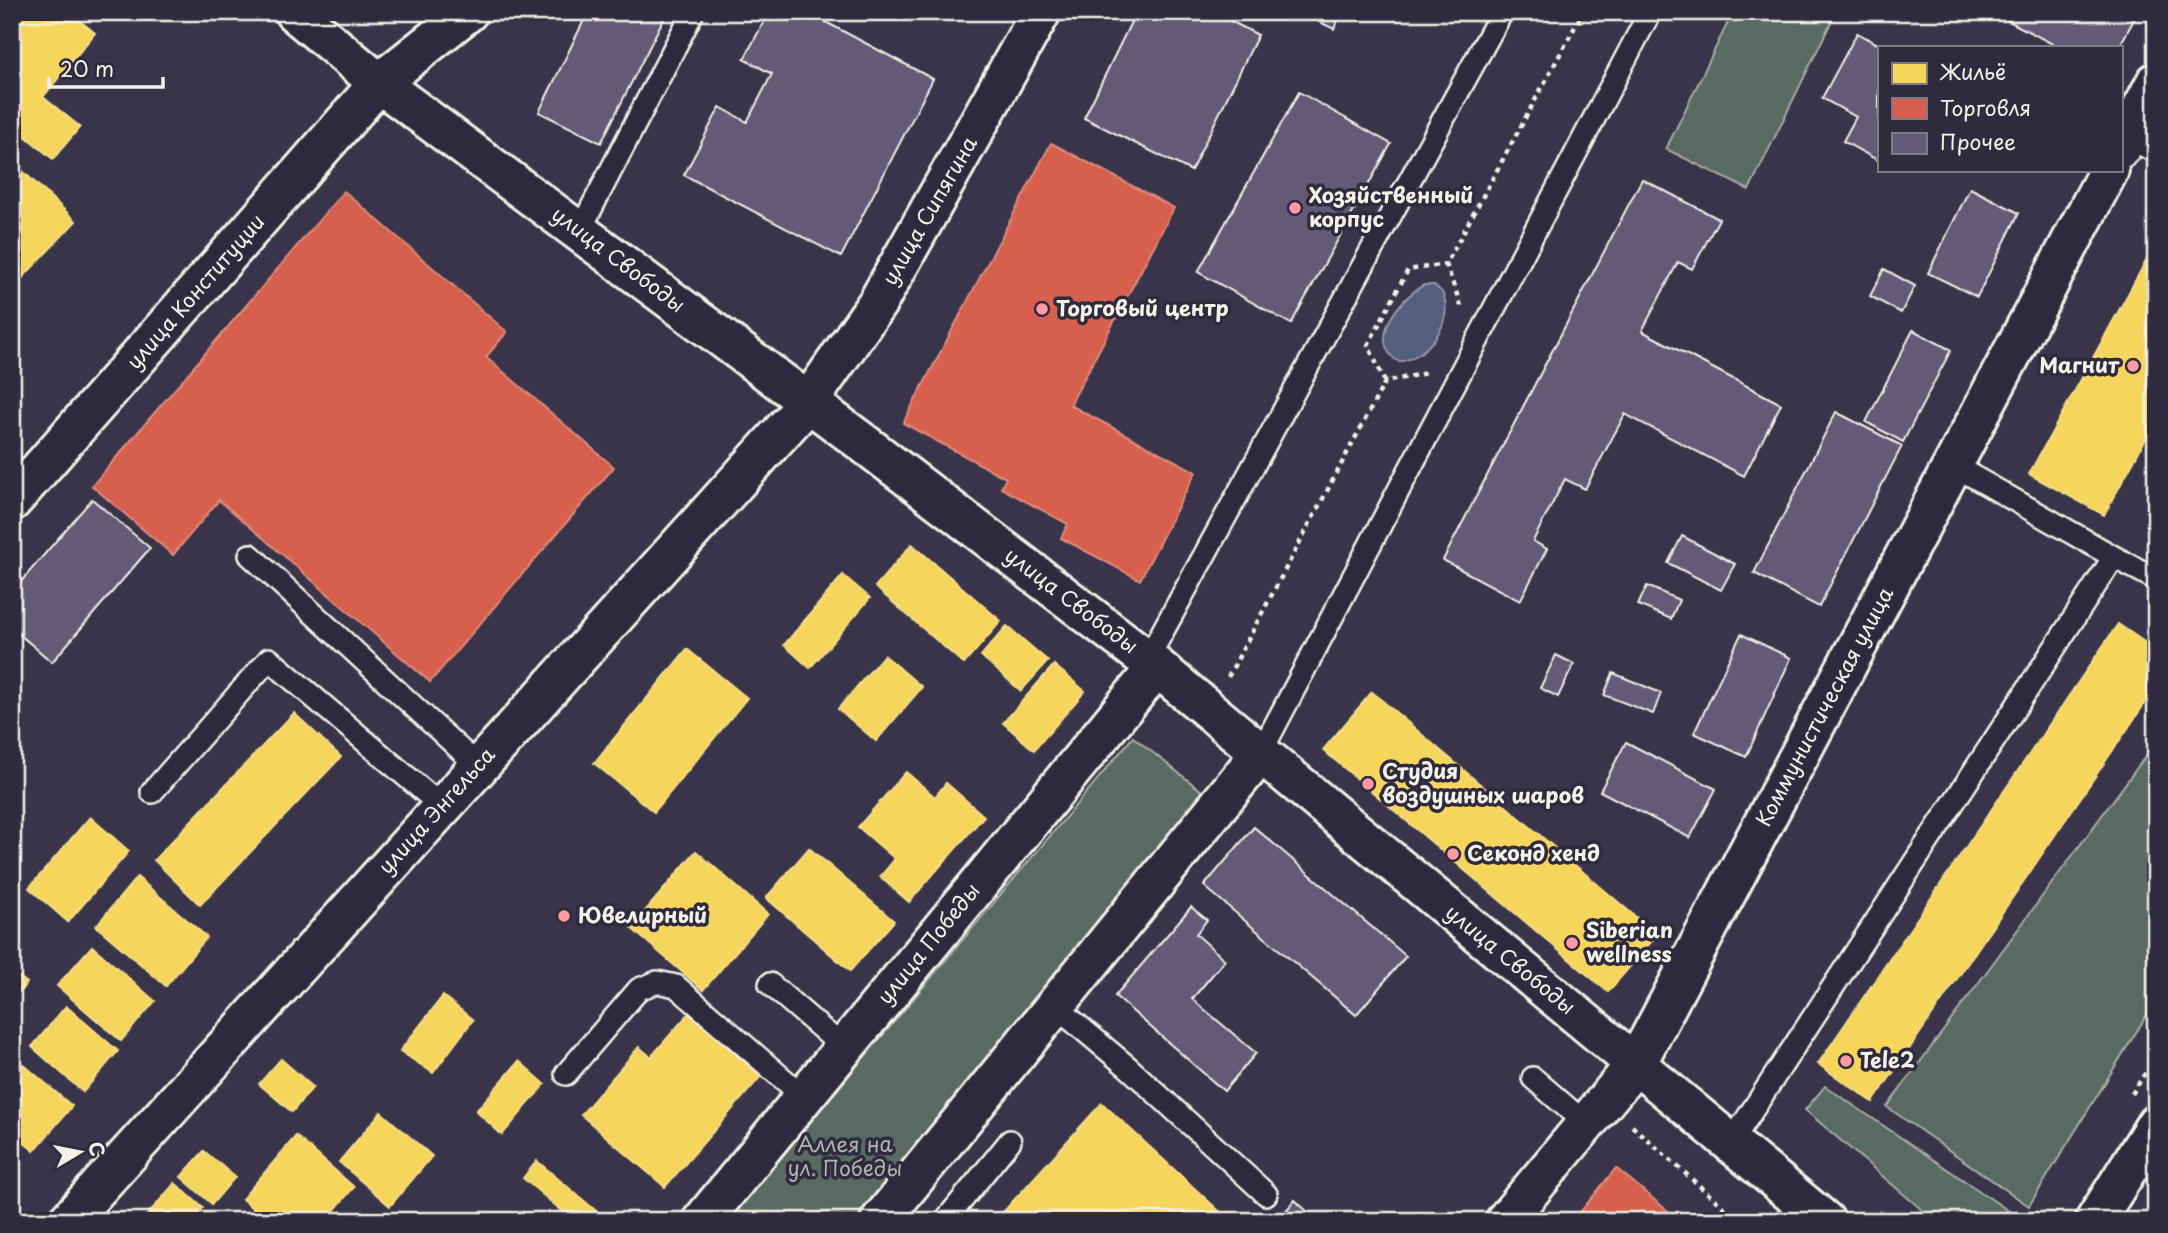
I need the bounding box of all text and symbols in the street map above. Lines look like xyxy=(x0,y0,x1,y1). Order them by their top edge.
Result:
scale bar xyxy=(49,46,163,90)
legend xyxy=(1878,46,2122,172)
text: 20 m xyxy=(60,52,114,84)
text: Жильё xyxy=(1939,55,2006,87)
text: Торговля xyxy=(1940,91,2031,123)
text: Прочее xyxy=(1940,125,2016,157)
street label: улица Сипягина xyxy=(873,129,984,290)
place label: Хозяйственный корпус xyxy=(1309,178,1473,234)
street label: улица Свободы xyxy=(546,197,693,319)
marker: Хозяйственный корпус xyxy=(1287,200,1303,216)
street label: улица Конституции xyxy=(118,206,271,376)
place label: Торговый центр xyxy=(1056,291,1229,323)
marker: Торговый центр xyxy=(1034,301,1050,317)
place label: Магнит xyxy=(2039,348,2120,380)
marker: Магнит xyxy=(2125,358,2141,374)
street label: улица Свободы xyxy=(999,538,1146,660)
street label: Коммунистическая улица xyxy=(1746,580,1900,832)
street label: улица Энгельса xyxy=(369,739,502,880)
place label: Студия воздушных шаров xyxy=(1382,754,1584,810)
marker: Студия воздушных шаров xyxy=(1360,776,1376,792)
place label: Секонд хенд xyxy=(1467,836,1600,868)
marker: Секонд хенд xyxy=(1445,846,1461,862)
street label: улица Победы xyxy=(868,875,986,1010)
street label: улица Свободы xyxy=(1439,896,1584,1021)
place label: Ювелирный xyxy=(578,898,707,930)
marker: Ювелирный xyxy=(556,908,572,924)
place label: Siberian wellness xyxy=(1586,913,1673,969)
marker: Siberian wellness xyxy=(1564,935,1580,951)
place label: Tele2 xyxy=(1860,1043,1915,1075)
marker: Tele2 xyxy=(1838,1053,1854,1069)
north arrow xyxy=(46,1118,116,1188)
park label: Аллея на ул. Победы xyxy=(788,1127,902,1183)
text: С xyxy=(83,1139,113,1158)

